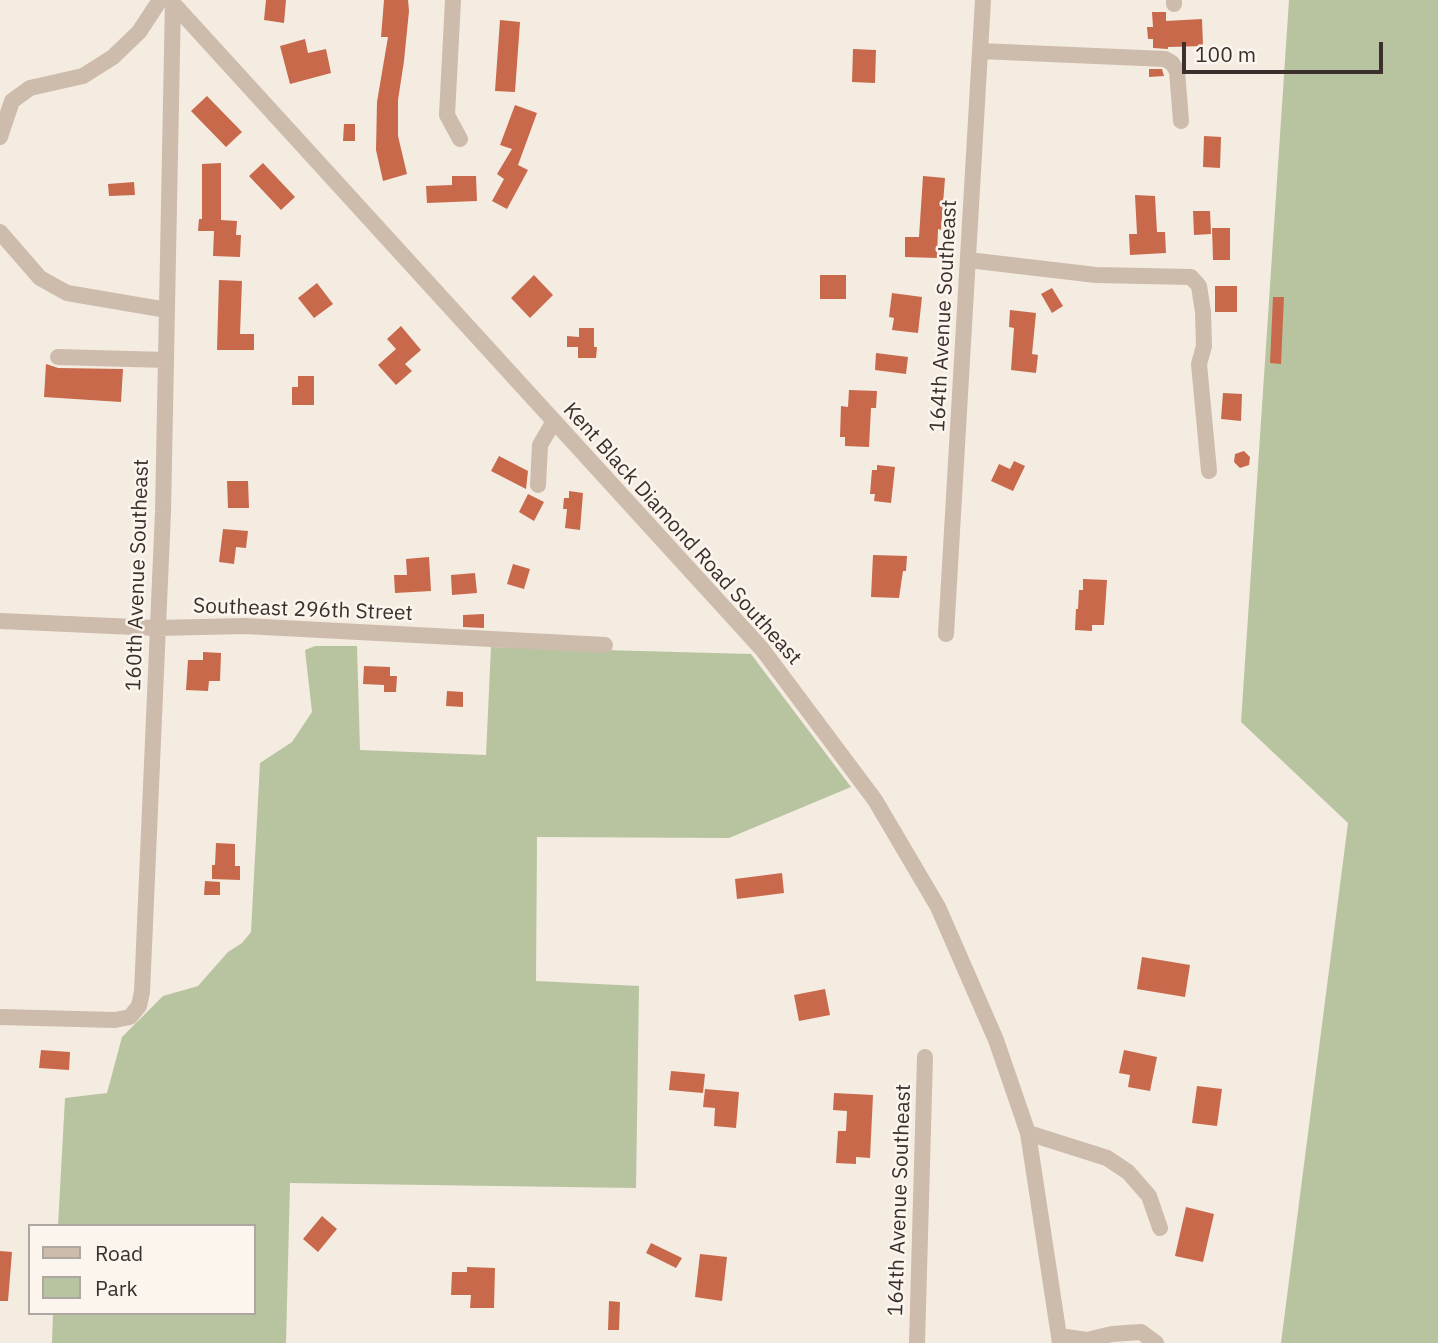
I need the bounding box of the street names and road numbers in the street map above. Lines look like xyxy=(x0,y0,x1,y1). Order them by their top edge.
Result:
street label: 164th Avenue Southeast xyxy=(925,199,963,433)
street label: Kent Black Diamond Road Southeast xyxy=(558,398,806,670)
street label: 160th Avenue Southeast xyxy=(121,458,155,692)
street label: Southeast 296th Street xyxy=(193,594,413,626)
street label: 164th Avenue Southeast xyxy=(883,1083,917,1317)

